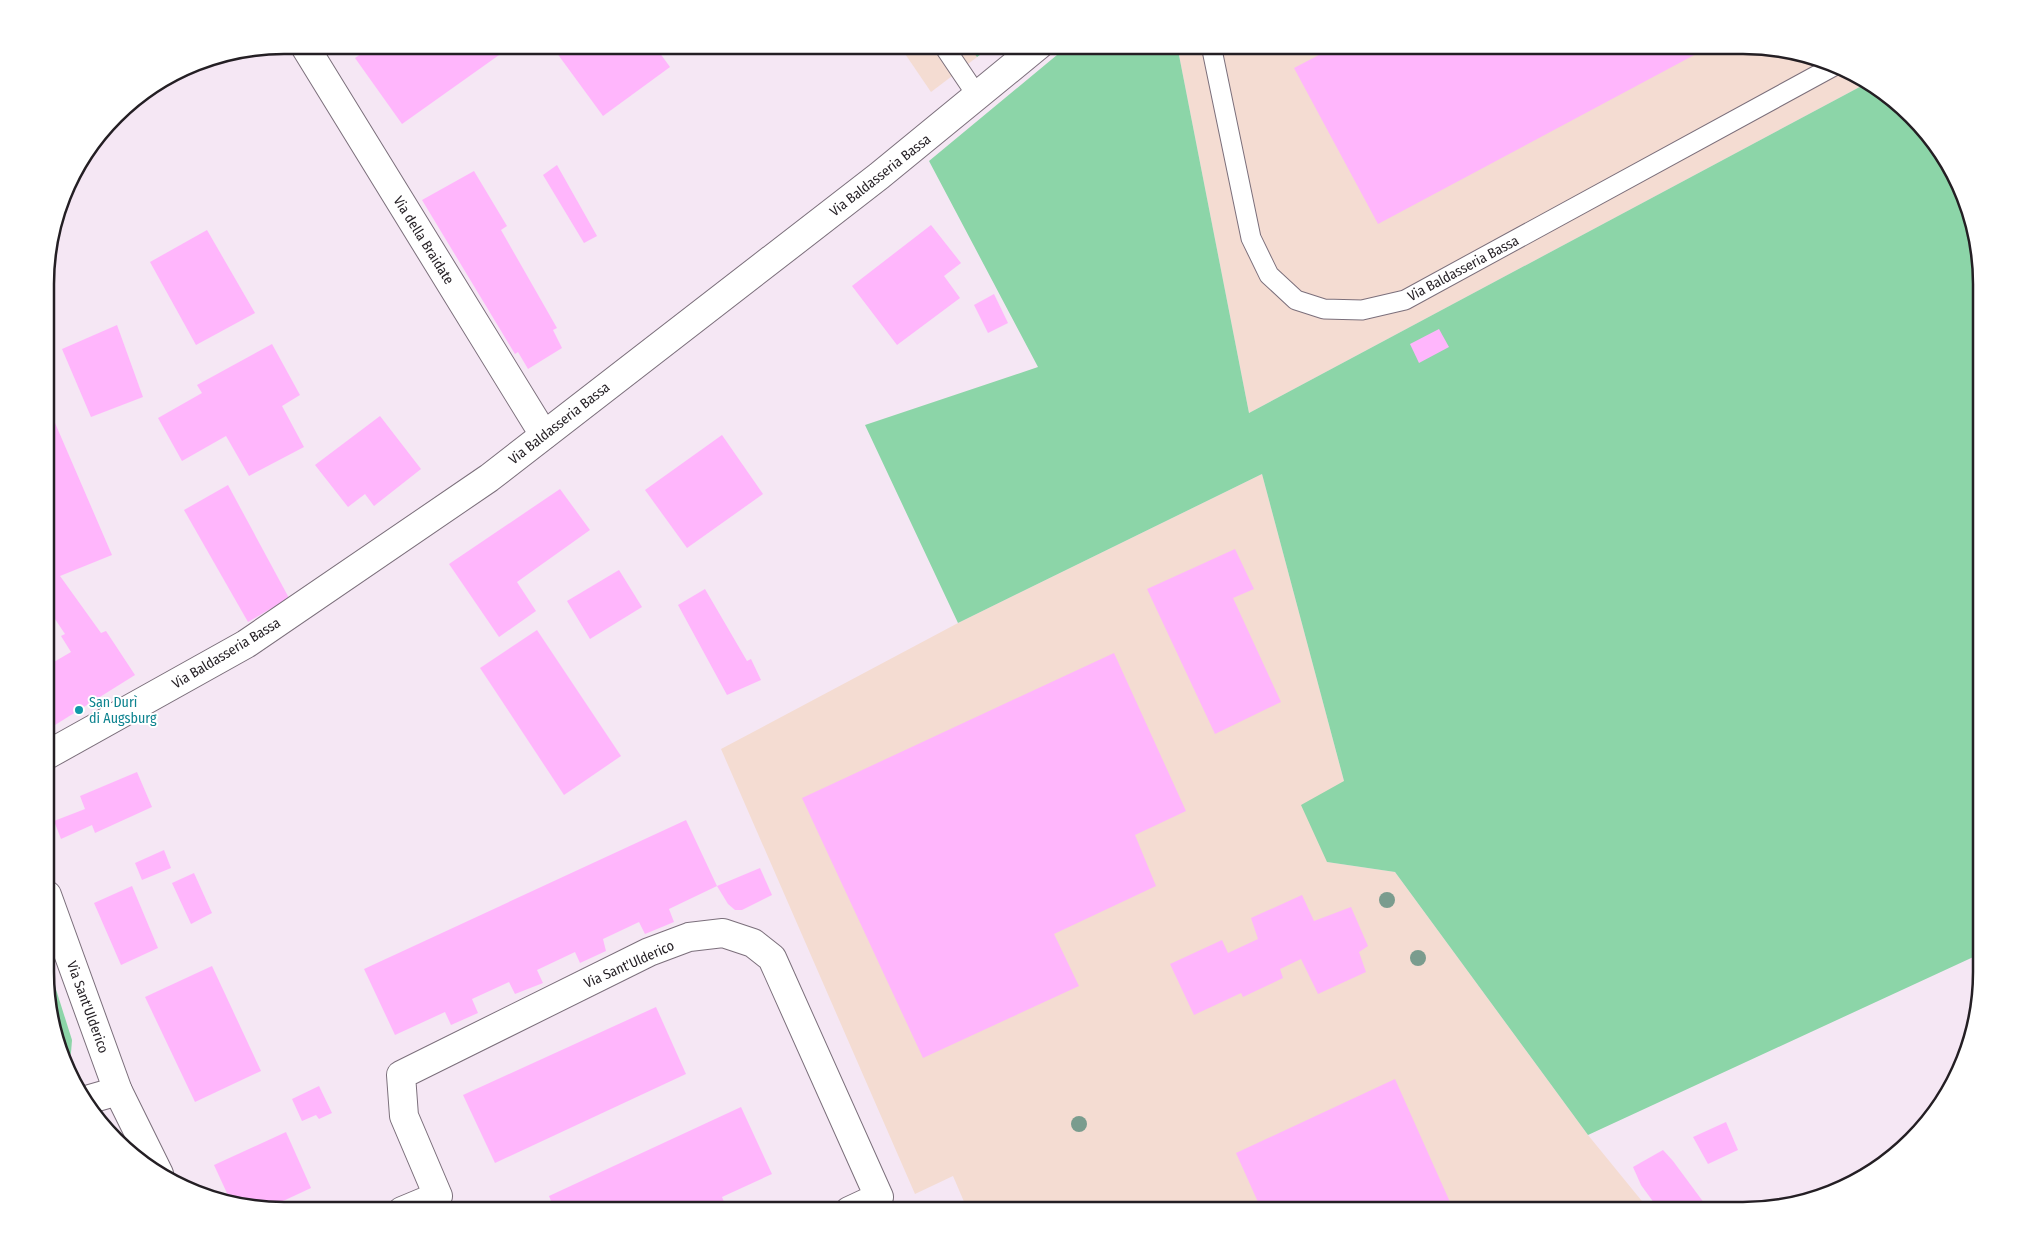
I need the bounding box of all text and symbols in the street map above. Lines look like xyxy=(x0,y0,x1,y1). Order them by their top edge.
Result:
street label: Via Baldasseria Bassa xyxy=(826,131,934,220)
street label: Via della Braidate xyxy=(390,193,458,288)
street label: Via Baldasseria Bassa xyxy=(1405,232,1522,305)
street label: Via Baldasseria Bassa xyxy=(505,379,613,468)
street label: Via Baldasseria Bassa xyxy=(169,614,284,692)
place label: San Durì di Augsburg xyxy=(89,694,157,727)
marker: San Durì di Augsburg xyxy=(73,704,85,716)
street label: Via Sant'Ulderico xyxy=(581,937,677,992)
street label: Via Sant'Ulderico xyxy=(63,959,112,1056)

